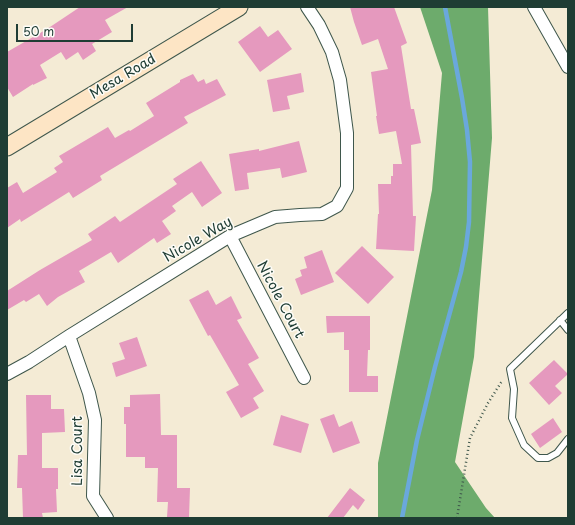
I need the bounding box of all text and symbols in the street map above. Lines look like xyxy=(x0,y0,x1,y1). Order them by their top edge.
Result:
scale bar xyxy=(18,16,135,42)
text: 50 m xyxy=(23,22,54,40)
street label: Mesa Road xyxy=(87,51,159,103)
street label: Nicole Way xyxy=(161,214,235,266)
street label: Nicole Court xyxy=(253,258,307,342)
street label: Lisa Court xyxy=(70,416,86,486)

